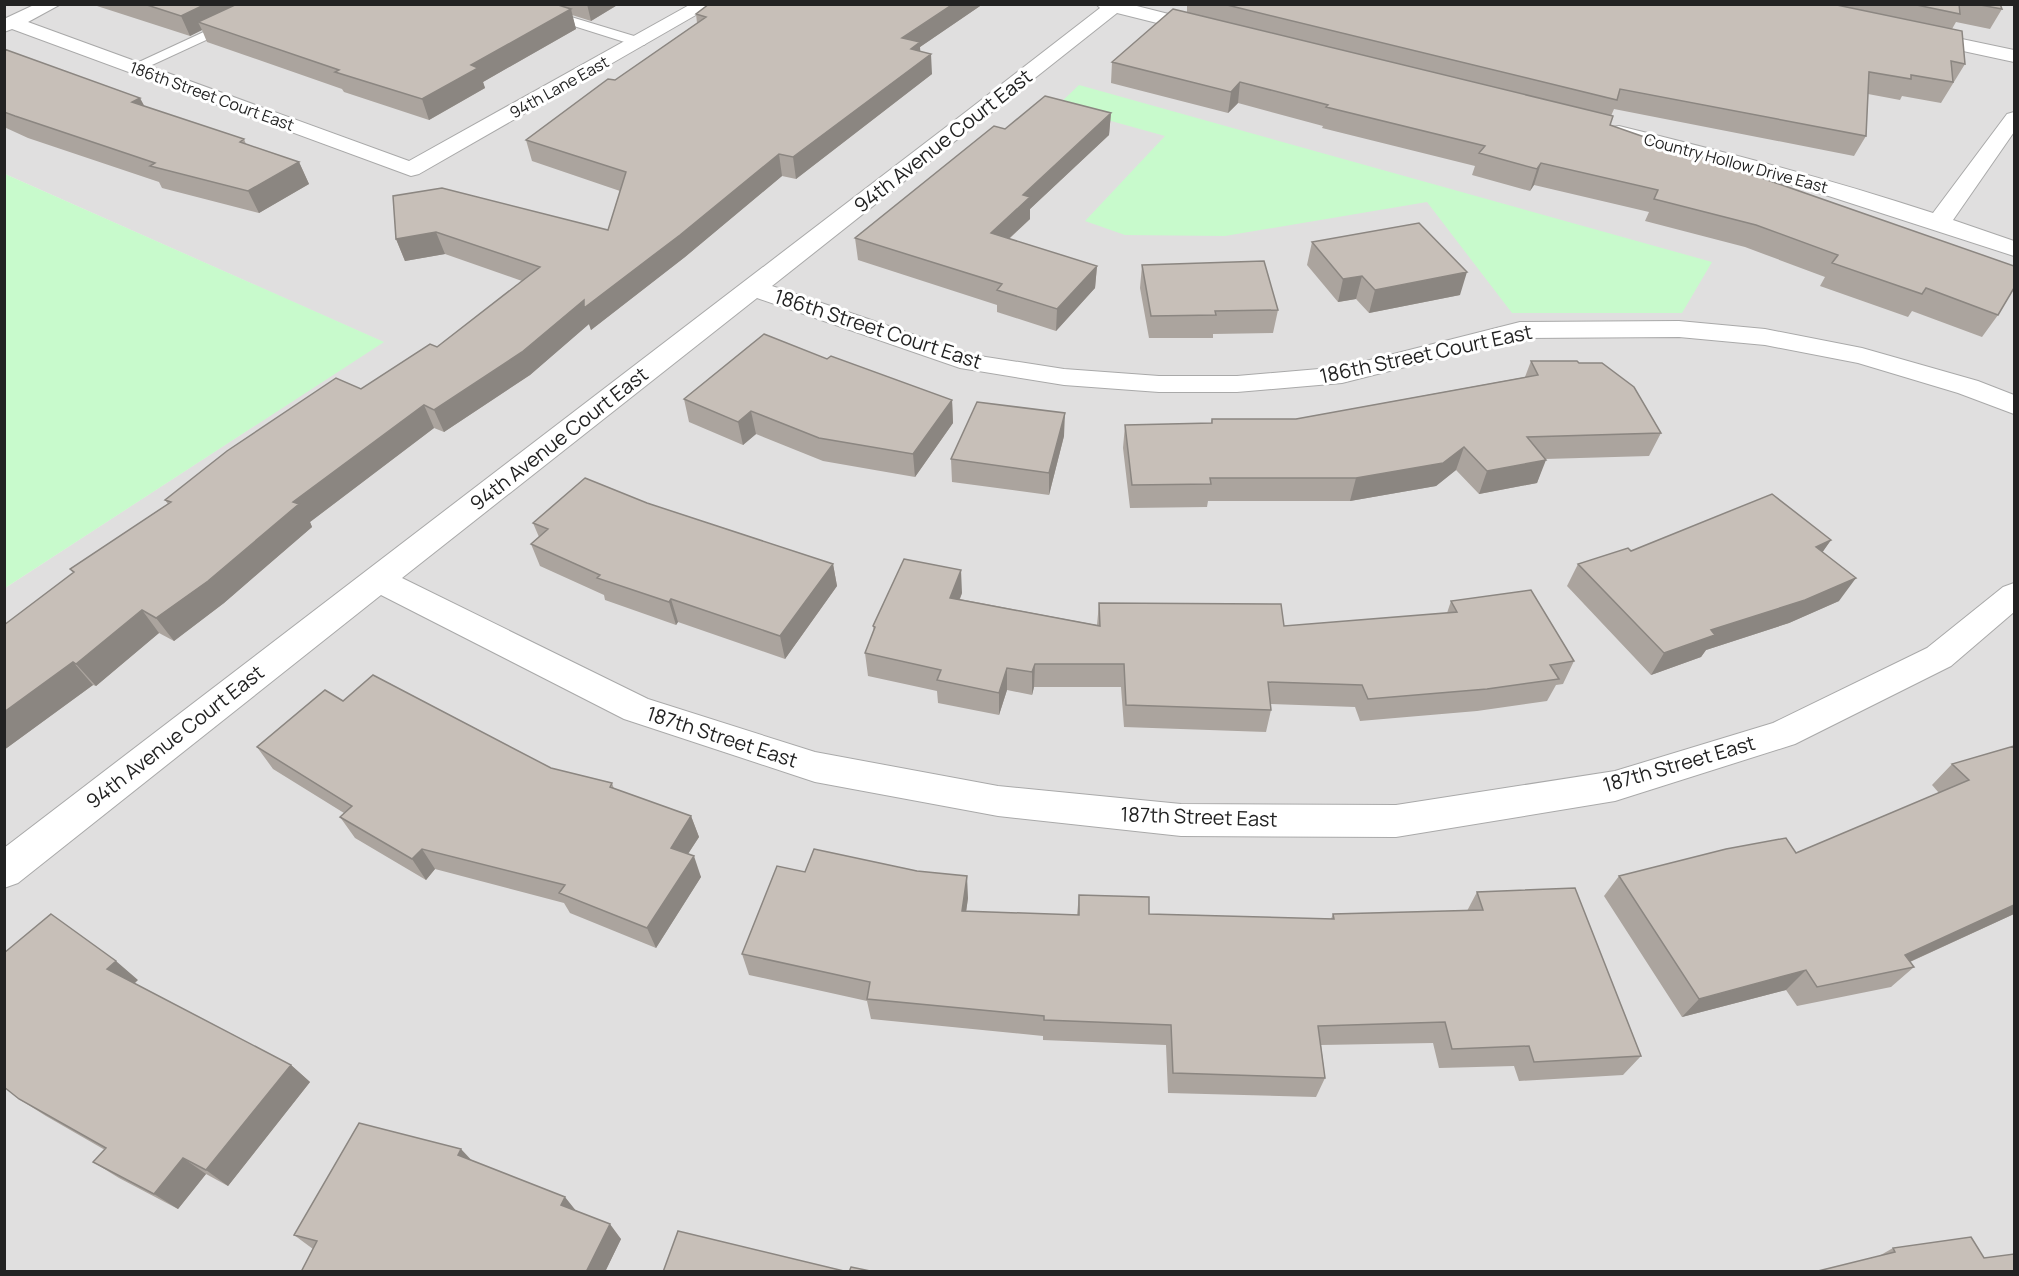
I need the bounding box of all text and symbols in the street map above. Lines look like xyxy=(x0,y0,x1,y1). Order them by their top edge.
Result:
street label: 94th Lane East xyxy=(505,51,613,123)
street label: 186th Street Court East xyxy=(127,56,297,136)
street label: 94th Avenue Court East xyxy=(848,63,1037,219)
street label: Country Hollow Drive East xyxy=(1642,128,1830,198)
street label: 186th Street Court East xyxy=(771,282,985,375)
street label: 186th Street Court East xyxy=(1317,318,1535,389)
street label: 94th Avenue Court East xyxy=(464,361,653,517)
street label: 94th Avenue Court East xyxy=(80,659,269,815)
street label: 187th Street East xyxy=(643,699,801,774)
street label: 187th Street East xyxy=(1600,729,1758,798)
street label: 187th Street East xyxy=(1120,800,1278,833)

